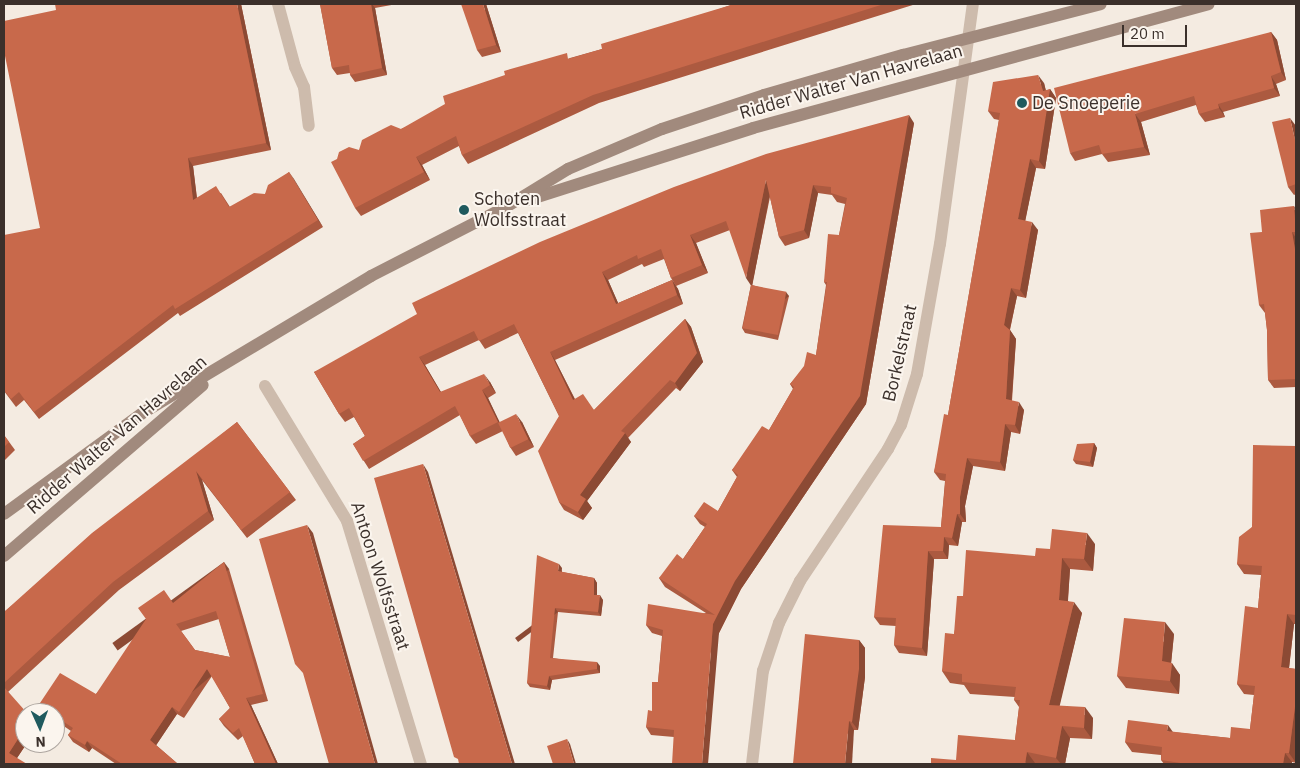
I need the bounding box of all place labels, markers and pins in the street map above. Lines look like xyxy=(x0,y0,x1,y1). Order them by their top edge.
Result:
place label: De Snoeperie xyxy=(1032,92,1140,114)
marker: De Snoeperie xyxy=(1016,97,1028,109)
place label: Schoten Wolfsstraat xyxy=(474,189,566,232)
marker: Schoten Wolfsstraat xyxy=(458,204,470,216)

